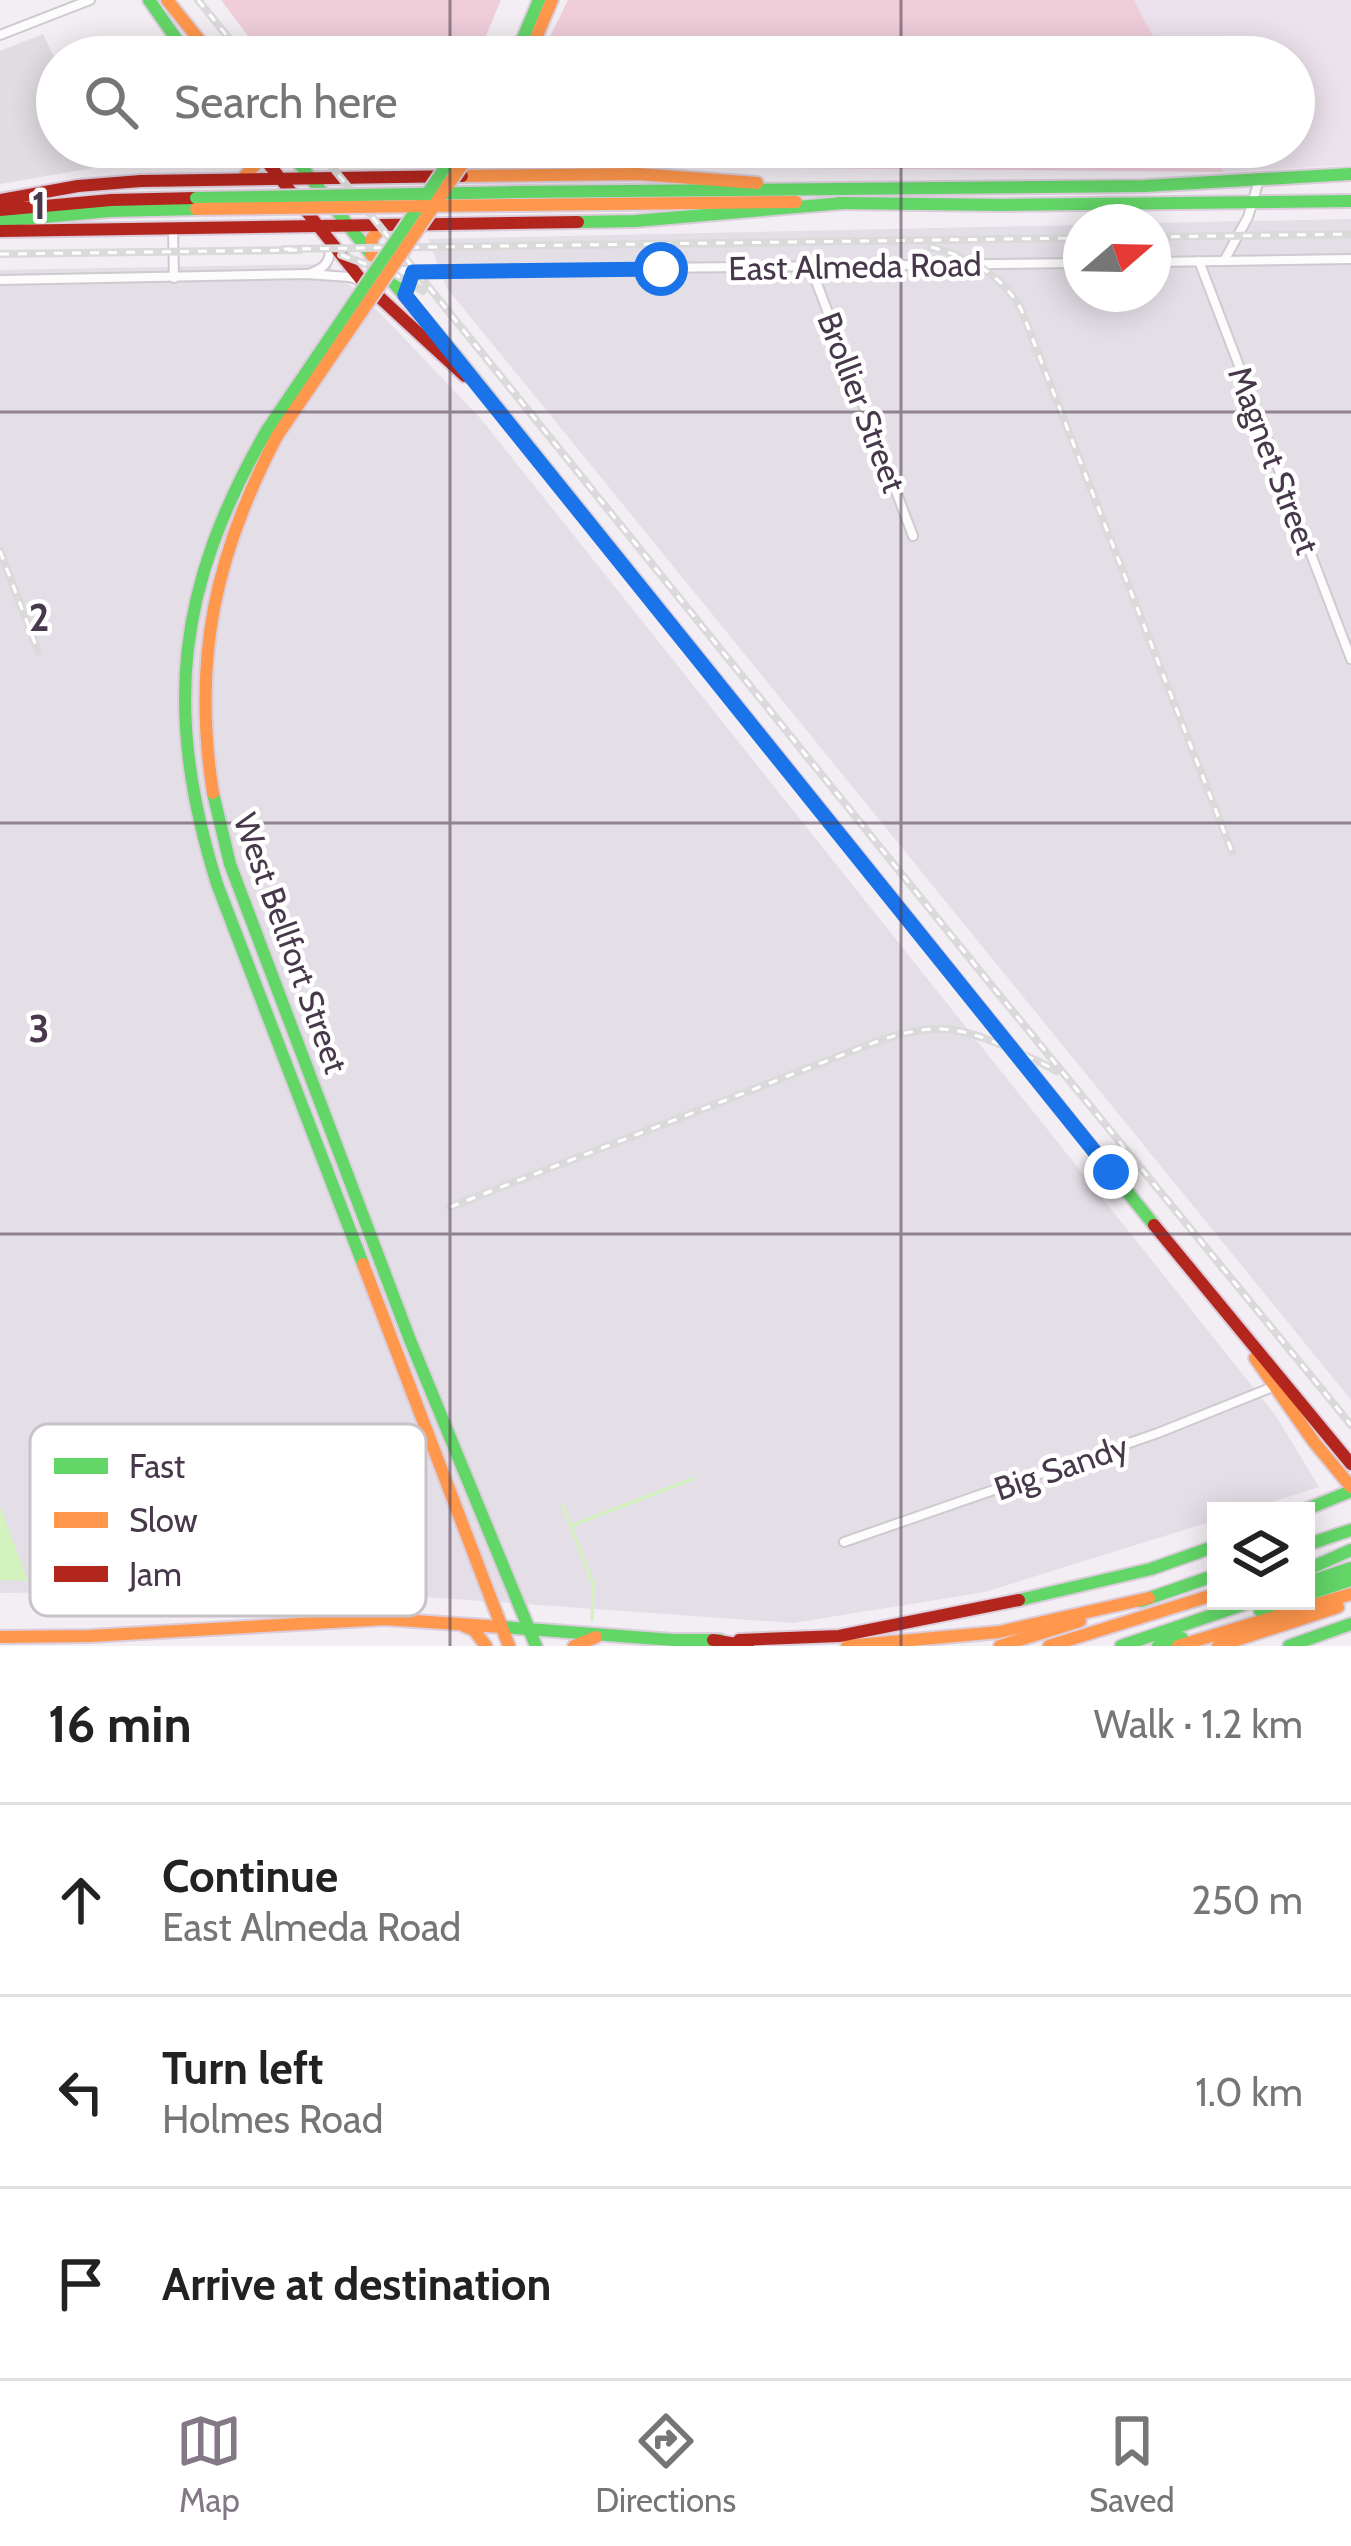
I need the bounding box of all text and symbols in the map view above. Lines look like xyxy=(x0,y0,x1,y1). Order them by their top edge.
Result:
search box xyxy=(36,36,1315,168)
icon: search xyxy=(78,69,144,135)
text: Search here xyxy=(174,75,398,129)
text: 1 xyxy=(32,181,46,229)
north arrow xyxy=(1063,204,1171,312)
route start xyxy=(634,242,688,296)
street label: East Almeda Road xyxy=(728,244,982,288)
street label: Brollier Street xyxy=(809,306,915,498)
street label: Magnet Street xyxy=(1220,361,1328,559)
text: 2 xyxy=(29,593,49,641)
street label: West Bellfort Street xyxy=(225,808,357,1078)
text: 3 xyxy=(28,1004,50,1052)
route end xyxy=(1084,1145,1138,1199)
legend xyxy=(30,1424,426,1616)
street label: Big Sandy xyxy=(989,1425,1133,1509)
text: Fast xyxy=(129,1446,185,1486)
text: Slow xyxy=(129,1500,198,1540)
map controls xyxy=(1207,1502,1315,1610)
button: layers xyxy=(1207,1502,1315,1610)
text: Jam xyxy=(128,1554,182,1594)
text: 16 min xyxy=(48,1693,192,1755)
text: Walk · 1.2 km xyxy=(1094,1700,1303,1748)
text: Continue xyxy=(162,1849,338,1903)
icon: ahead xyxy=(48,1867,114,1933)
text: 250 m xyxy=(1191,1876,1303,1924)
text: East Almeda Road xyxy=(162,1903,461,1951)
text: Turn left xyxy=(162,2041,324,2095)
icon: left xyxy=(48,2059,114,2125)
text: 1.0 km xyxy=(1195,2068,1303,2116)
text: Holmes Road xyxy=(162,2095,383,2143)
icon: arrive xyxy=(48,2251,114,2317)
text: Arrive at destination xyxy=(162,2257,551,2311)
tab: Map xyxy=(176,2408,242,2520)
tab: Directions xyxy=(595,2408,736,2520)
tab: Saved xyxy=(1089,2408,1175,2520)

